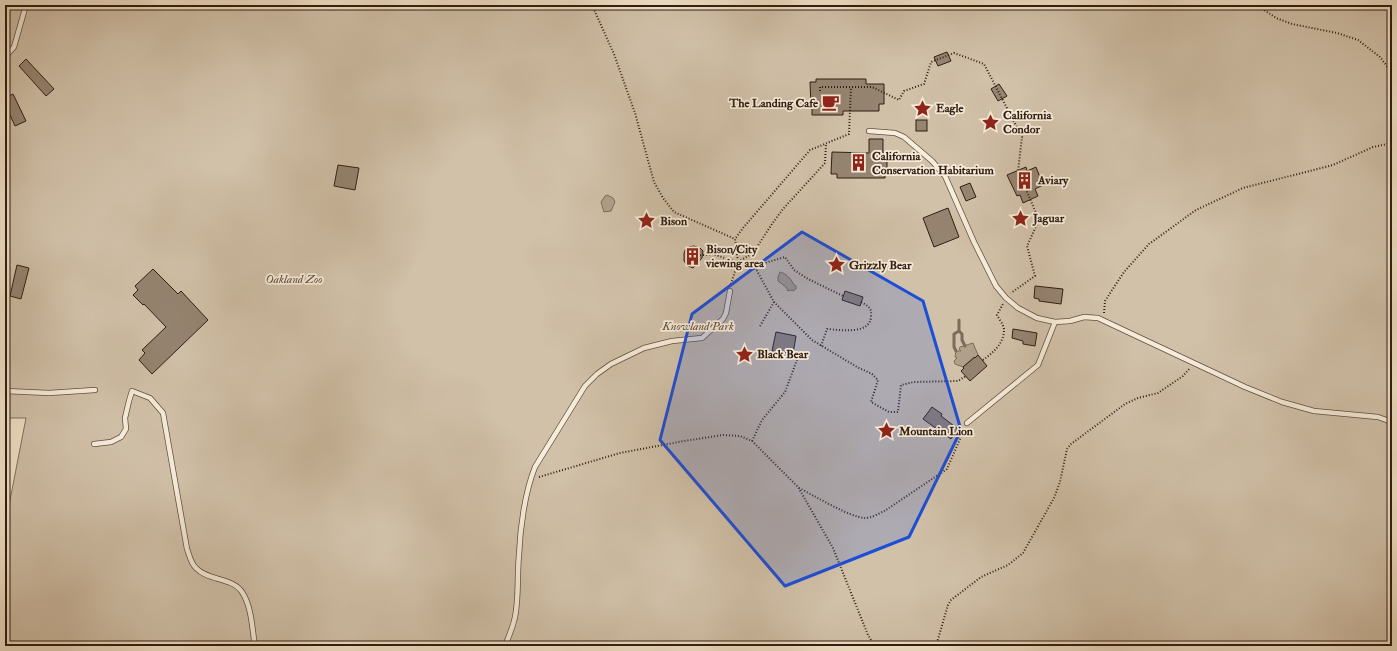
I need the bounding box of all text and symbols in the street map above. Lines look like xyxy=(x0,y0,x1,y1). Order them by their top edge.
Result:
cafe icon: The Landing Cafe xyxy=(821,93,841,113)
place label: The Landing Cafe xyxy=(728,96,819,111)
place icon: Eagle xyxy=(913,98,933,118)
place label: Eagle xyxy=(936,101,965,116)
place label: California Condor xyxy=(1003,108,1052,137)
place icon: California Condor xyxy=(980,112,1000,132)
place label: California Conservation Habitarium xyxy=(872,149,994,178)
building icon: California Conservation Habitarium xyxy=(849,153,869,173)
building icon: Aviary xyxy=(1015,170,1035,190)
place label: Aviary xyxy=(1037,173,1069,188)
place icon: Jaguar xyxy=(1010,208,1030,228)
place icon: Bison xyxy=(637,211,657,231)
place label: Jaguar xyxy=(1032,211,1065,226)
place label: Bison xyxy=(660,214,688,229)
place label: Bison/City viewing area xyxy=(705,242,765,271)
building icon: Bison/City viewing area xyxy=(683,246,703,266)
place icon: Grizzly Bear xyxy=(826,255,846,275)
place label: Grizzly Bear xyxy=(849,258,912,273)
park label: Oakland Zoo xyxy=(265,272,323,287)
park label: Knowland Park xyxy=(661,319,734,334)
place icon: Black Bear xyxy=(734,344,754,364)
place label: Black Bear xyxy=(757,347,809,362)
place icon: Mountain Lion xyxy=(876,421,896,441)
place label: Mountain Lion xyxy=(898,424,974,439)

